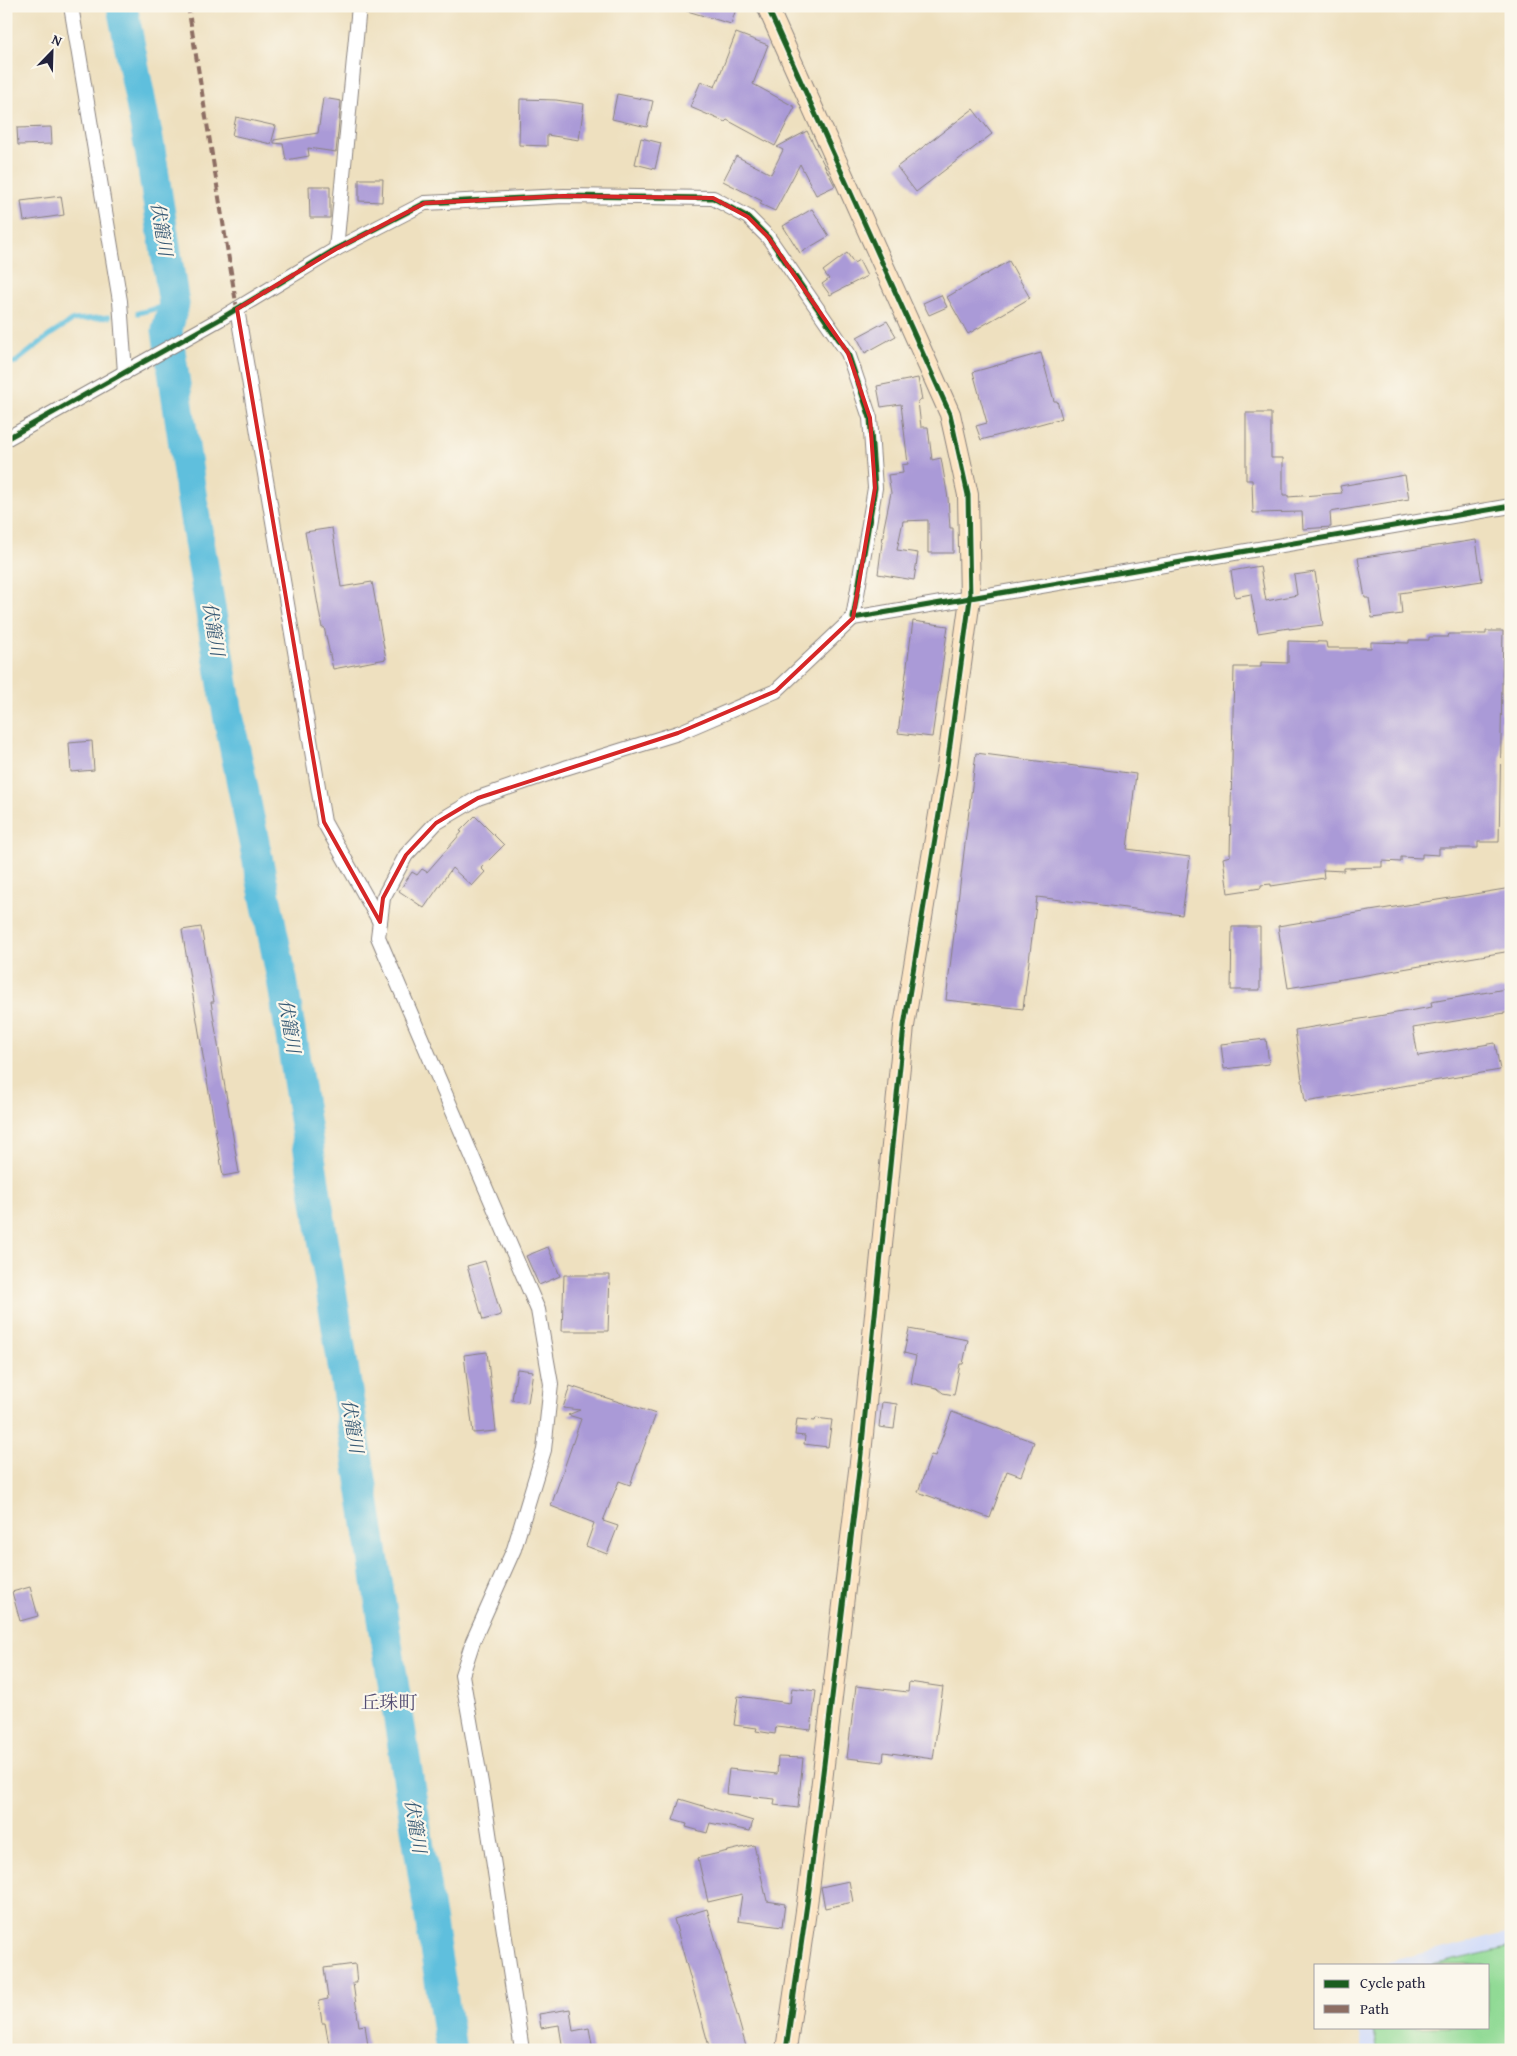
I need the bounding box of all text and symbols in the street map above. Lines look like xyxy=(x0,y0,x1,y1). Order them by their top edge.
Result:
north arrow xyxy=(28,28,78,78)
text: N xyxy=(49,29,66,51)
water label: 伏籠川 xyxy=(144,200,180,260)
water label: 伏籠川 xyxy=(196,600,232,660)
water label: 伏籠川 xyxy=(272,997,308,1057)
water label: 伏籠川 xyxy=(335,1397,371,1457)
district label: 丘珠町 xyxy=(360,1688,418,1716)
water label: 伏籠川 xyxy=(398,1797,434,1857)
legend xyxy=(1314,1964,1490,2028)
text: Cycle path xyxy=(1360,1972,1426,1993)
text: Path xyxy=(1360,1998,1389,2019)

